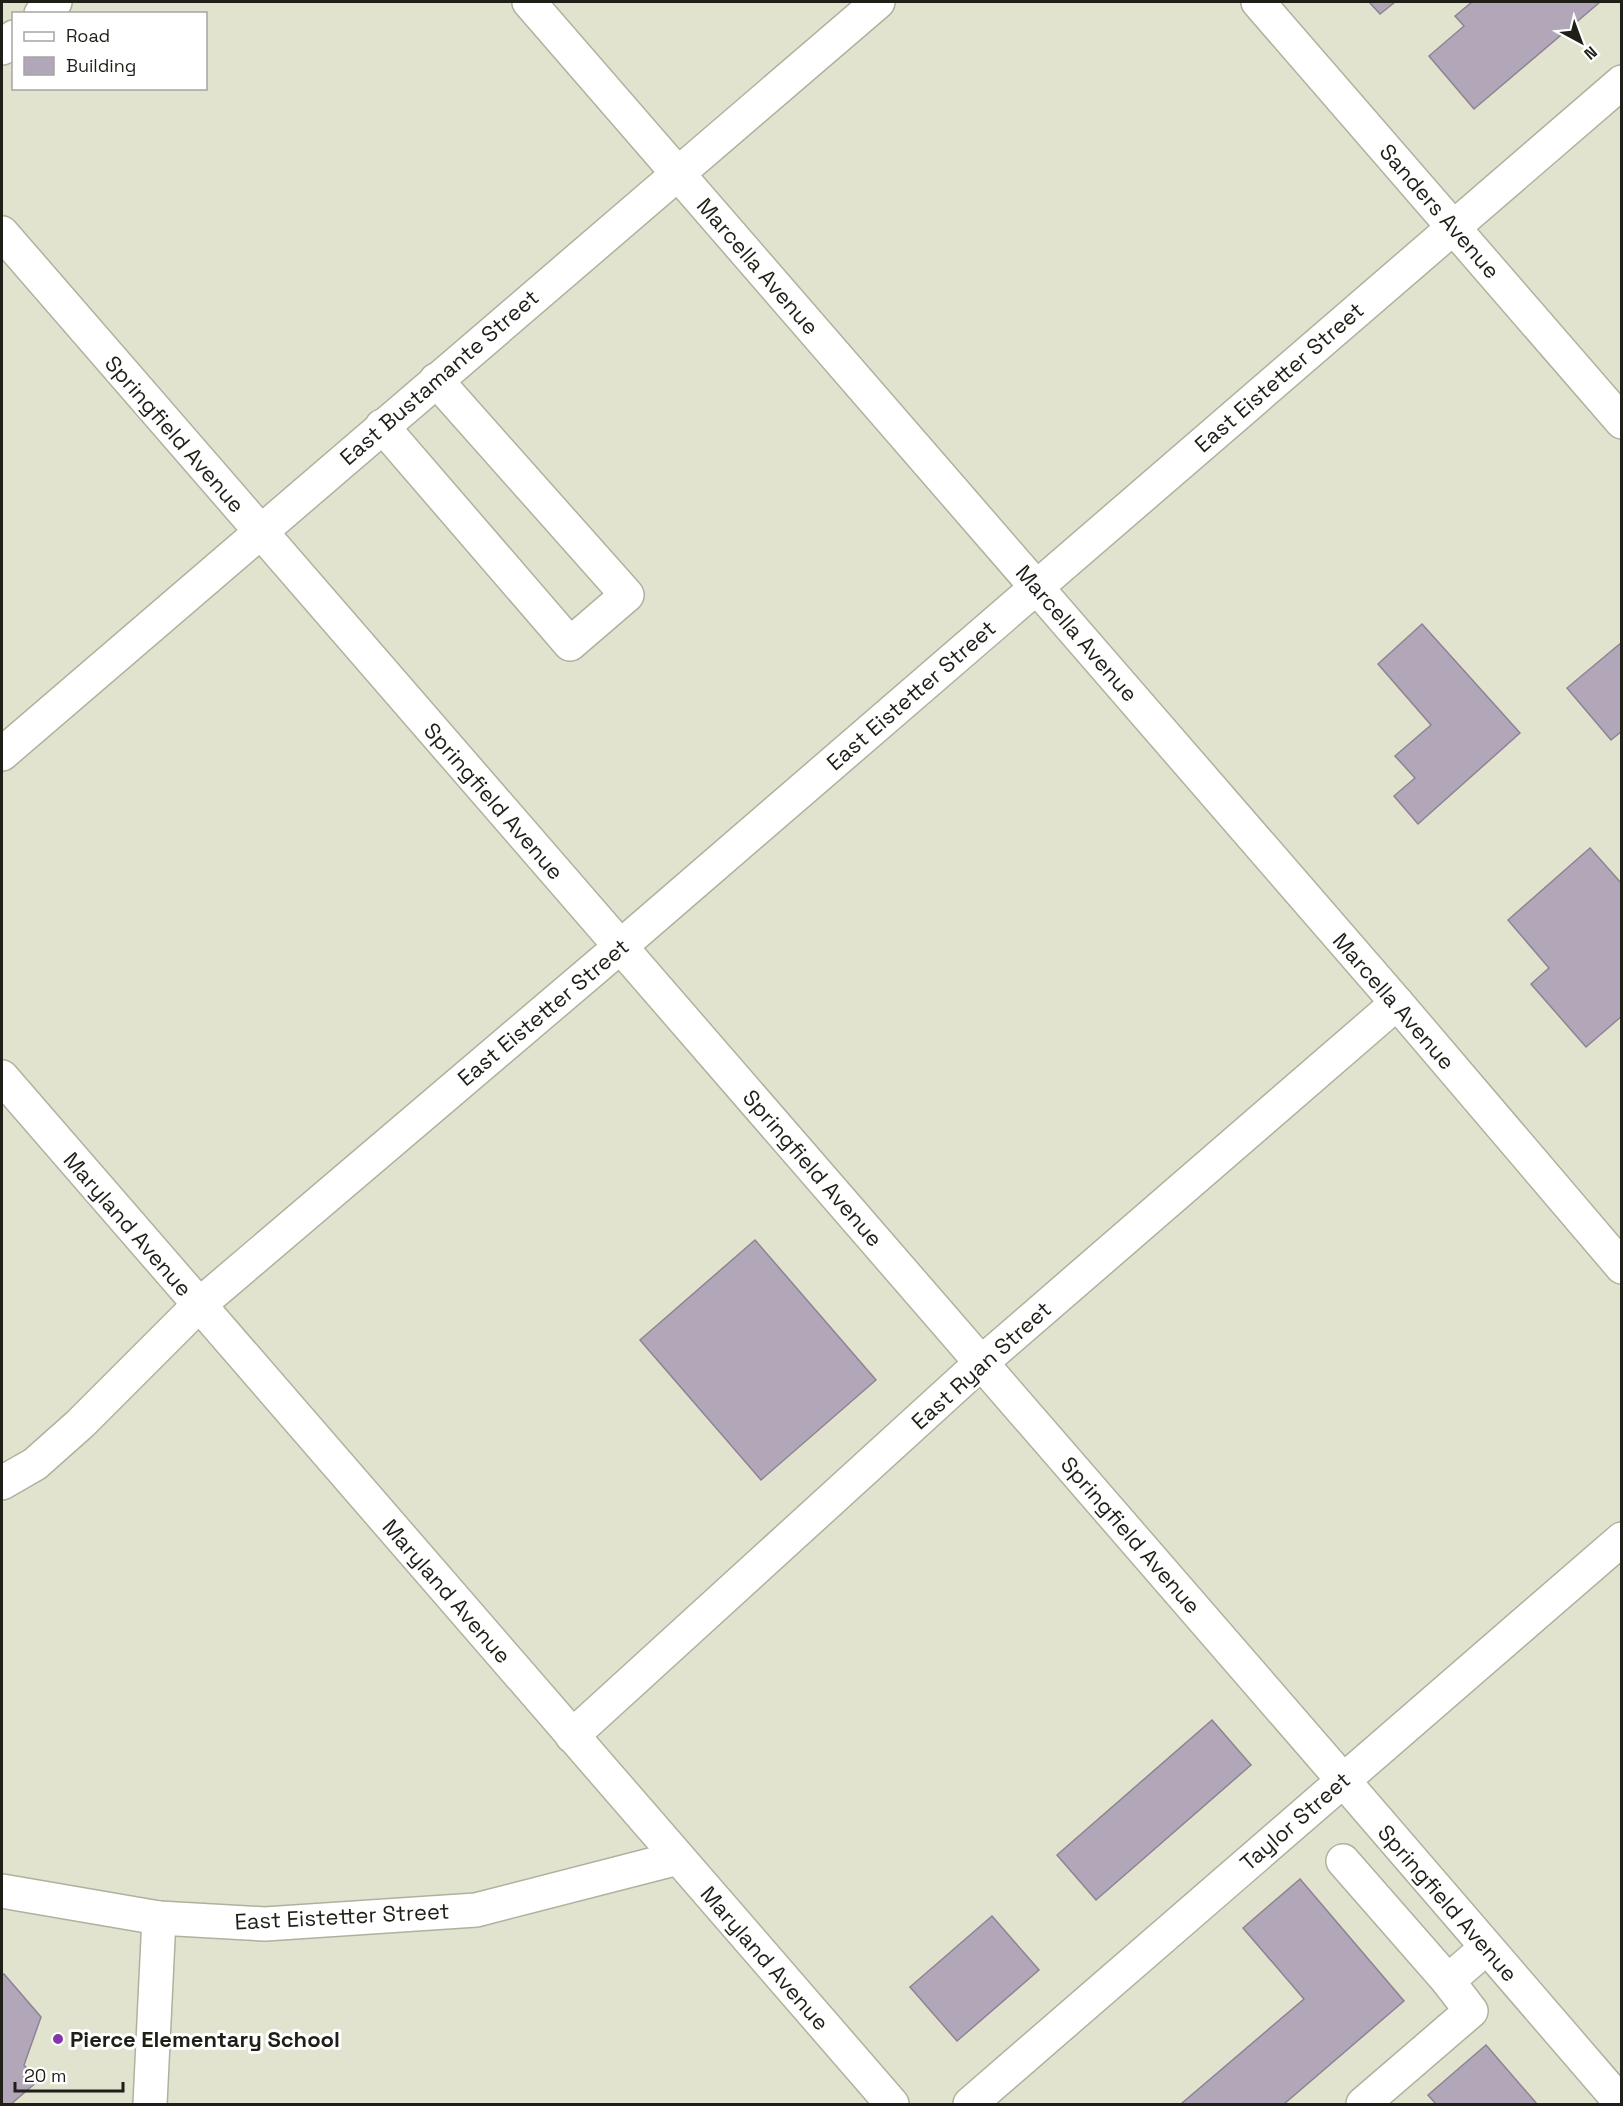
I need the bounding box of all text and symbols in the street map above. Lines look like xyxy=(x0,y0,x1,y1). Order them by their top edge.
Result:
legend xyxy=(12,12,207,90)
north arrow xyxy=(1551,12,1611,72)
text: Road xyxy=(66,24,110,47)
text: N xyxy=(1580,41,1601,64)
text: Building xyxy=(66,54,136,77)
street label: Sanders Avenue xyxy=(1374,138,1506,284)
street label: Marcella Avenue xyxy=(691,192,825,340)
street label: East Bustamante Street xyxy=(334,283,544,471)
street label: East Eistetter Street xyxy=(1189,296,1369,458)
street label: Springfield Avenue xyxy=(99,350,251,518)
street label: Marcella Avenue xyxy=(1010,559,1144,707)
street label: East Eistetter Street xyxy=(821,614,1001,776)
street label: Springfield Avenue xyxy=(418,717,570,885)
street label: Marcella Avenue xyxy=(1327,927,1461,1075)
street label: East Eistetter Street xyxy=(452,932,634,1092)
street label: Springfield Avenue xyxy=(737,1084,889,1252)
street label: Maryland Avenue xyxy=(58,1146,198,1302)
street label: East Ryan Street xyxy=(905,1295,1057,1435)
street label: Springfield Avenue xyxy=(1055,1451,1207,1619)
street label: Maryland Avenue xyxy=(377,1513,517,1669)
street label: Taylor Street xyxy=(1234,1765,1356,1877)
street label: Springfield Avenue xyxy=(1372,1819,1524,1987)
street label: Maryland Avenue xyxy=(695,1880,835,2036)
street label: East Eistetter Street xyxy=(234,1896,450,1936)
place label: Pierce Elementary School xyxy=(70,2025,340,2053)
marker: Pierce Elementary School xyxy=(51,2032,65,2046)
scale bar xyxy=(15,2055,123,2093)
text: 20 m xyxy=(24,2064,67,2087)

